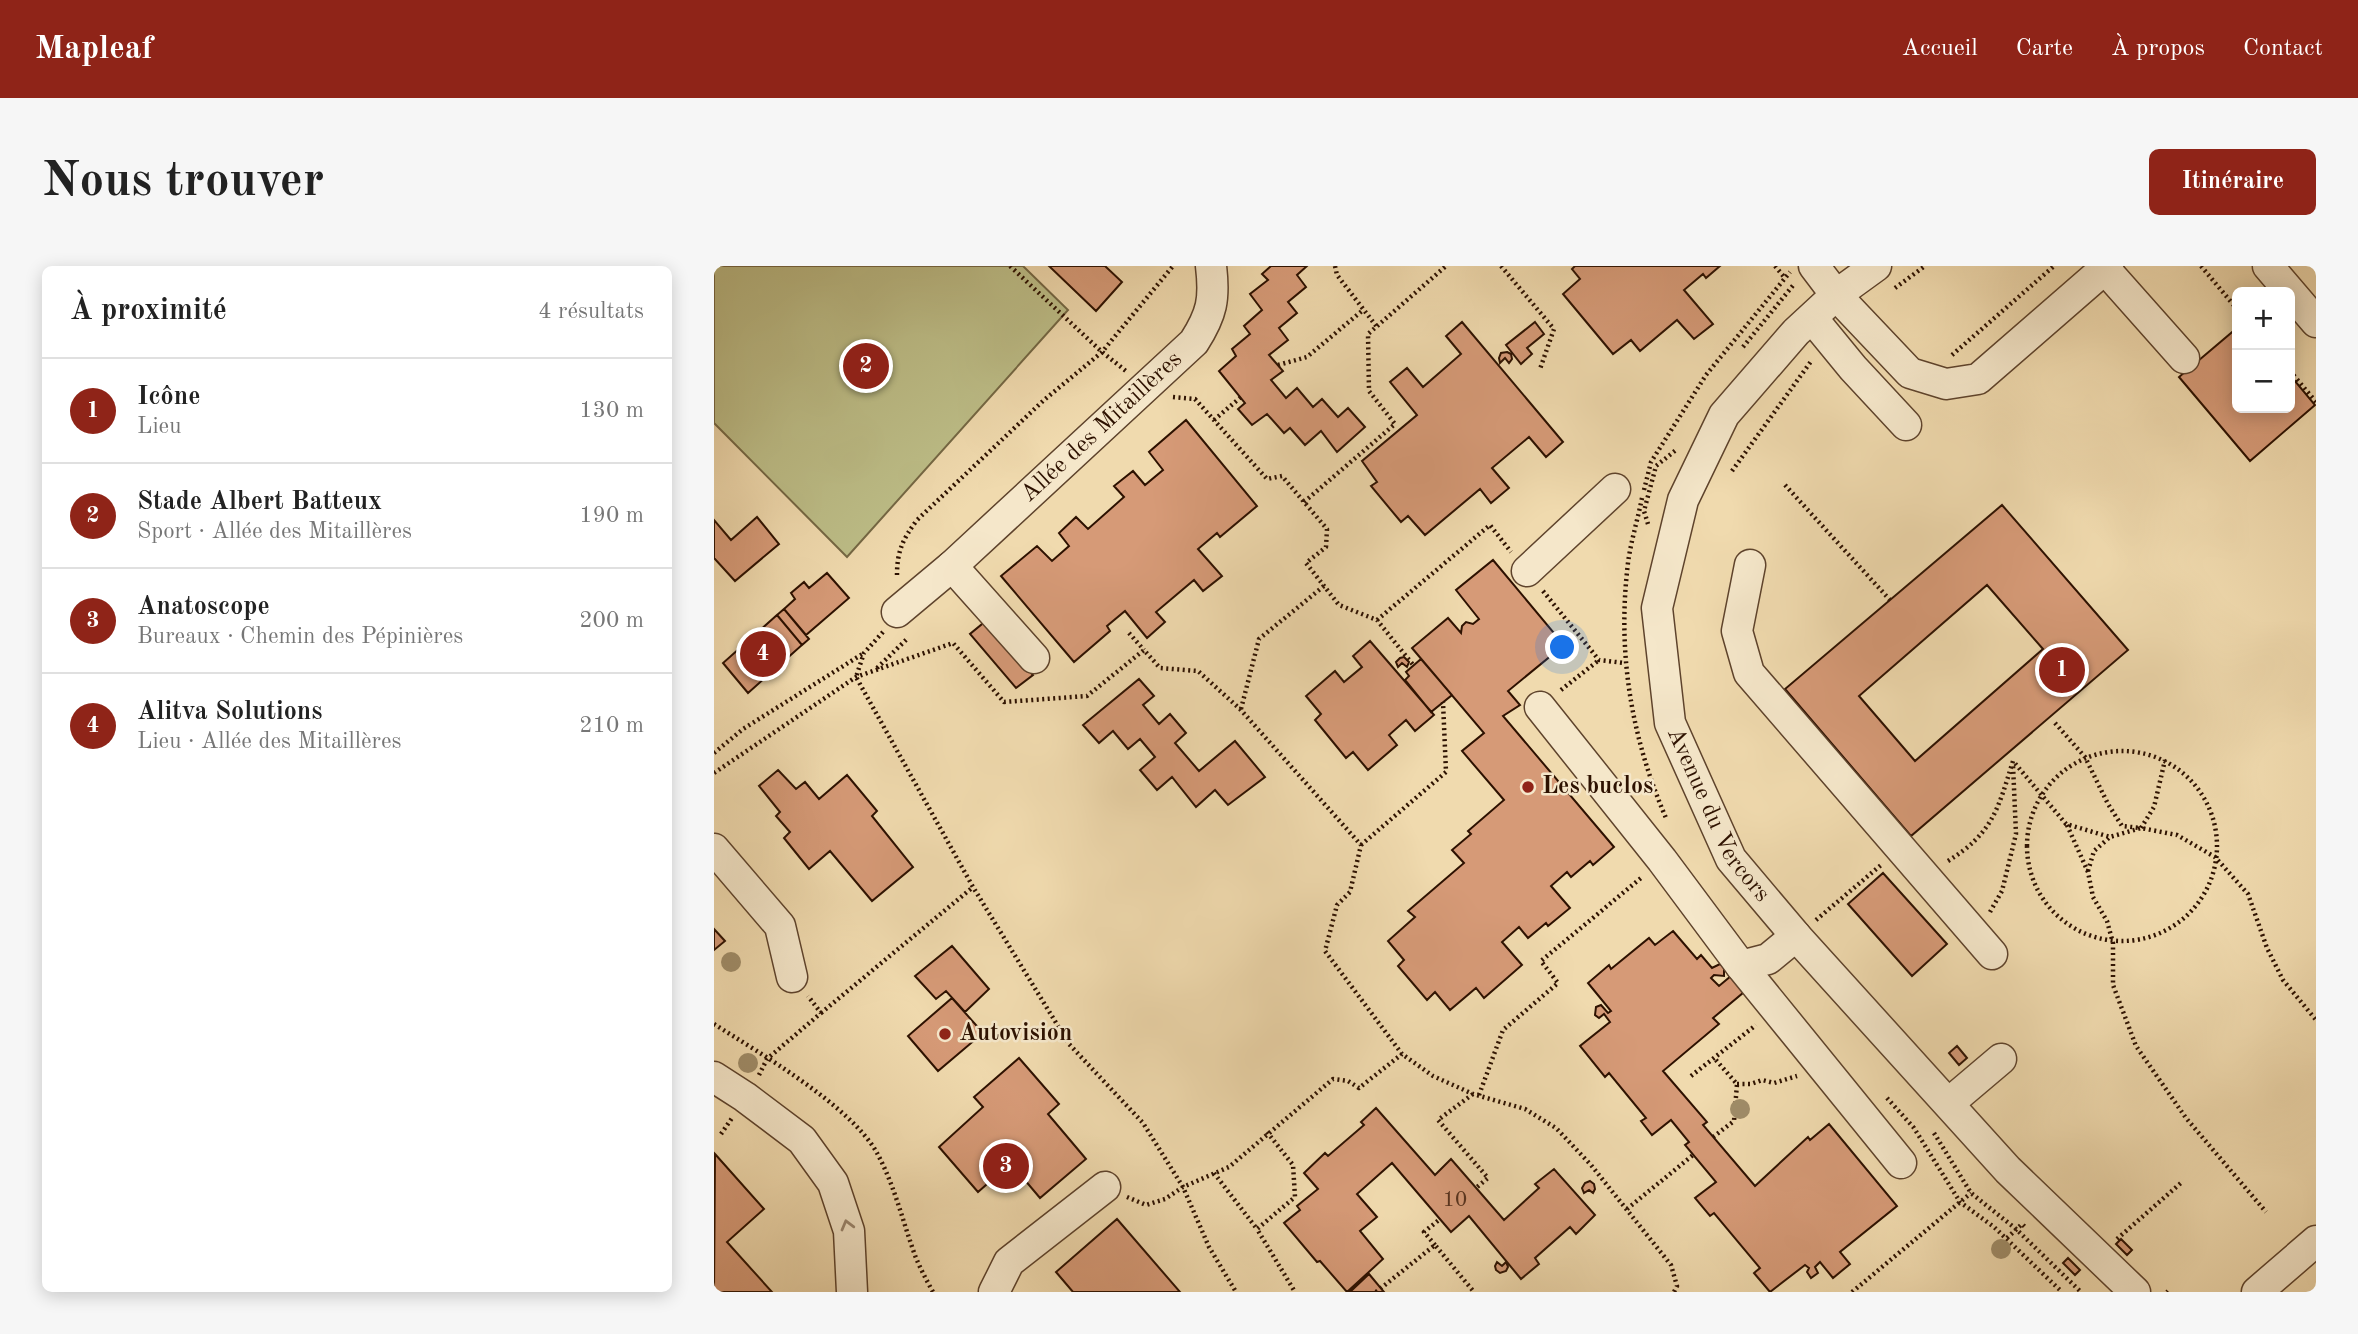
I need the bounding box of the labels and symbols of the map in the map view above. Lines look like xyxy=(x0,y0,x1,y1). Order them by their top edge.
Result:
pin: 2 xyxy=(843,340,889,392)
street label: Allée des Mitaillères xyxy=(1017,347,1187,507)
pin: 4 xyxy=(740,628,786,680)
your location xyxy=(1545,630,1579,664)
pin: 1 xyxy=(2039,644,2085,696)
street label: Avenue du Vercors xyxy=(1662,724,1774,907)
place label: Les buclos xyxy=(1542,775,1653,799)
marker: Les buclos xyxy=(1520,779,1536,795)
place label: Autovision xyxy=(959,1022,1072,1046)
marker: Autovision xyxy=(937,1026,953,1042)
pin: 3 xyxy=(983,1140,1029,1192)
house number: 10 xyxy=(1443,1190,1467,1211)
one-way arrow xyxy=(840,1219,855,1231)

